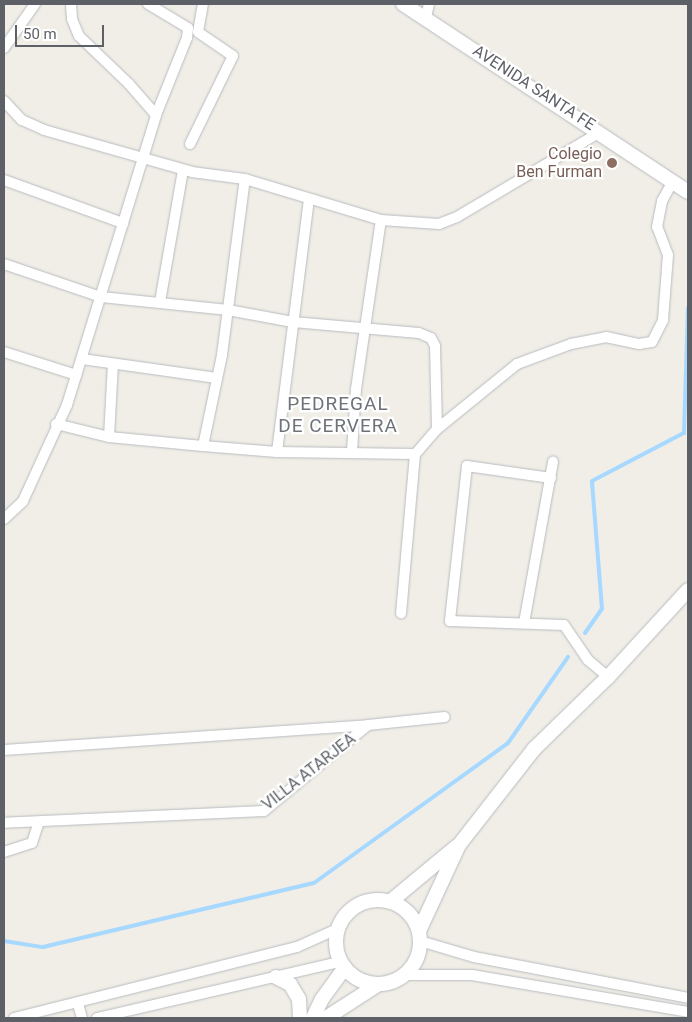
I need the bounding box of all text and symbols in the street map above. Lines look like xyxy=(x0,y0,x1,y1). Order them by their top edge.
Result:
scale bar xyxy=(18,15,106,47)
text: 50 m xyxy=(23,25,57,43)
street label: AVENIDA SANTA FE xyxy=(469,41,599,135)
place label: Colegio Ben Furman xyxy=(516,144,602,182)
marker: Colegio Ben Furman xyxy=(606,157,618,169)
district label: PEDREGAL DE CERVERA xyxy=(277,393,399,437)
street label: VILLA ATARJEA xyxy=(258,730,360,814)

